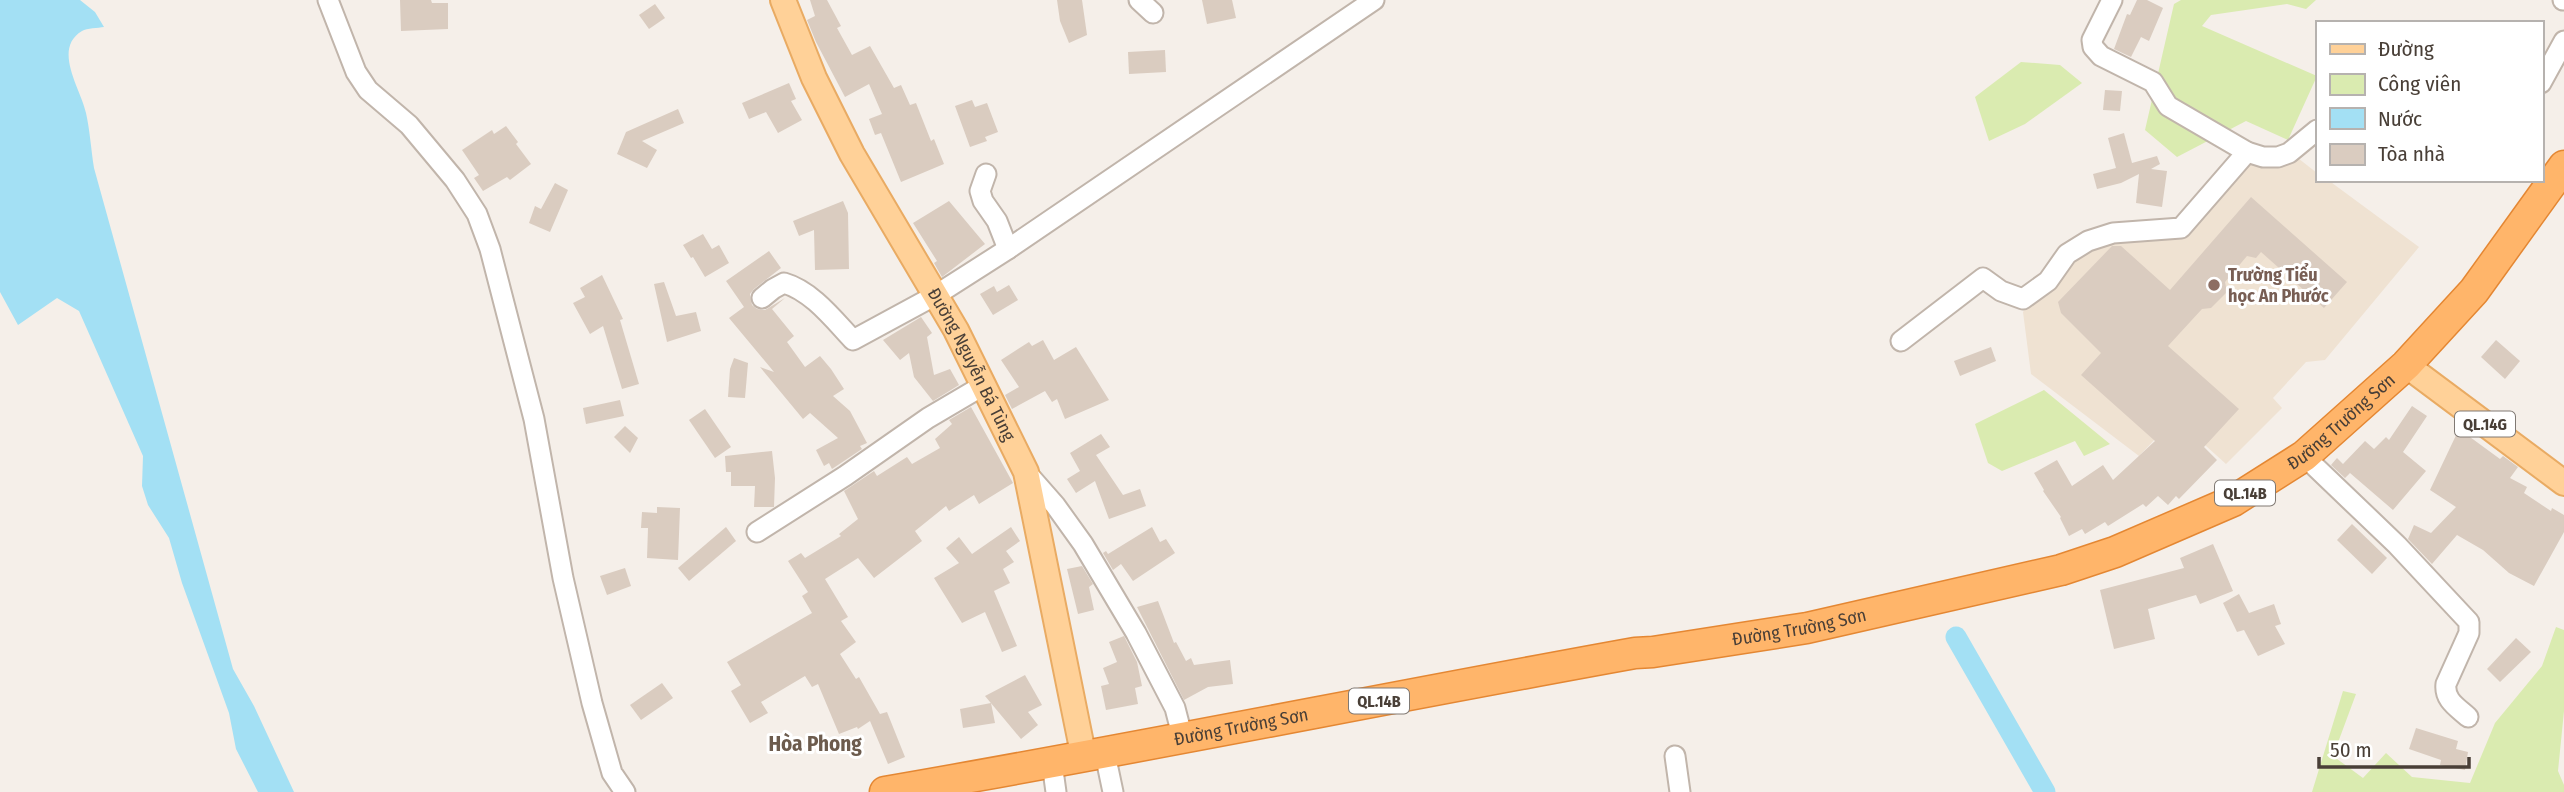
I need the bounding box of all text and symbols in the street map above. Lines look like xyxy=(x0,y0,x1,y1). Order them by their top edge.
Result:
legend xyxy=(2316,21,2543,182)
text: Đường xyxy=(2378,36,2434,62)
text: Công viên xyxy=(2378,71,2461,97)
text: Nước xyxy=(2378,106,2422,132)
text: Tòa nhà xyxy=(2378,141,2445,167)
place label: Trường Tiểu học An Phước xyxy=(2228,262,2329,307)
marker: Trường Tiểu học An Phước xyxy=(2206,277,2222,293)
street label: Đường Nguyễn Bá Tùng xyxy=(923,284,1020,445)
street label: Đường Trường Sơn xyxy=(2283,369,2400,475)
road number: QL.14G xyxy=(2455,412,2515,436)
road number: QL.14B xyxy=(2215,480,2275,506)
street label: Đường Trường Sơn xyxy=(1731,604,1868,651)
road number: QL.14B xyxy=(1349,688,1409,714)
street label: Đường Trường Sơn xyxy=(1172,703,1310,750)
scale bar xyxy=(2319,726,2470,770)
district label: Hòa Phong xyxy=(768,731,862,757)
text: 50 m xyxy=(2330,737,2372,763)

